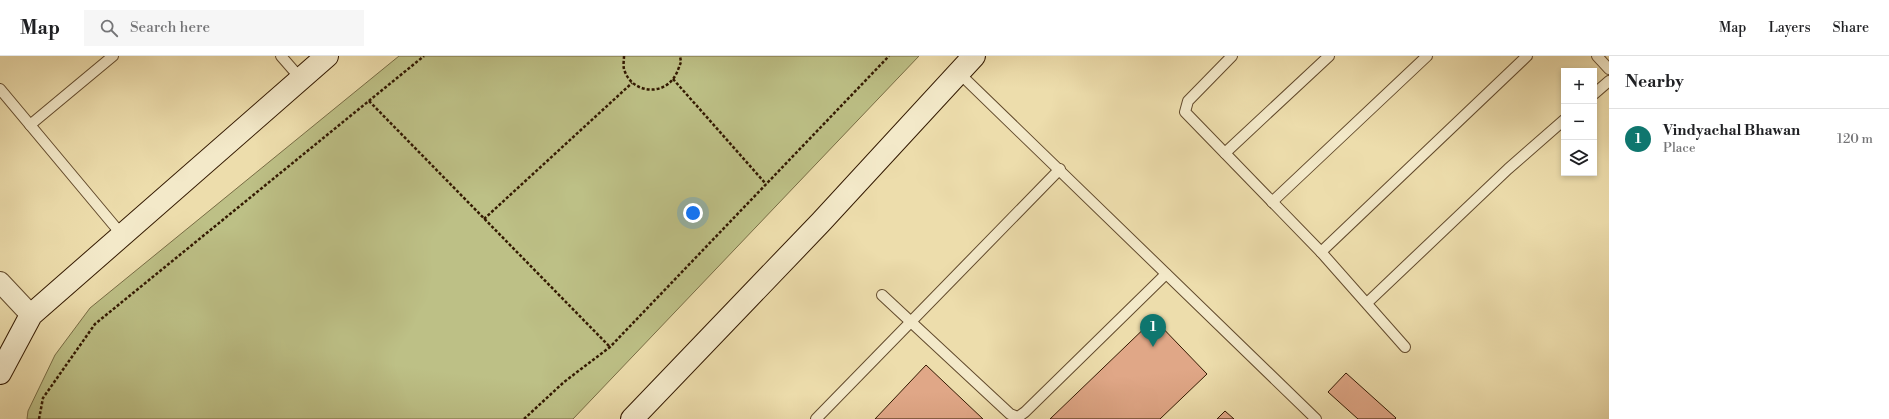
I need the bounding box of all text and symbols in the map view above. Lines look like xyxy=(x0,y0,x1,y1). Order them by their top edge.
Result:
search box xyxy=(84,10,364,46)
text: Map xyxy=(20,16,60,40)
icon: search xyxy=(98,17,120,39)
text: Search here xyxy=(130,18,210,37)
text: Map xyxy=(1719,19,1746,37)
text: Layers xyxy=(1768,19,1811,37)
text: Share xyxy=(1833,19,1869,37)
map controls xyxy=(1561,68,1597,176)
button: + xyxy=(1561,68,1597,104)
text: Nearby xyxy=(1625,71,1684,93)
button: − xyxy=(1561,104,1597,140)
text: Vindyachal Bhawan xyxy=(1663,121,1800,140)
text: 1 xyxy=(1635,131,1641,147)
text: 120 m xyxy=(1837,131,1873,147)
button: layers xyxy=(1561,140,1597,176)
text: Place xyxy=(1663,140,1695,156)
your location xyxy=(683,203,703,223)
pin: 1 xyxy=(1140,314,1166,347)

